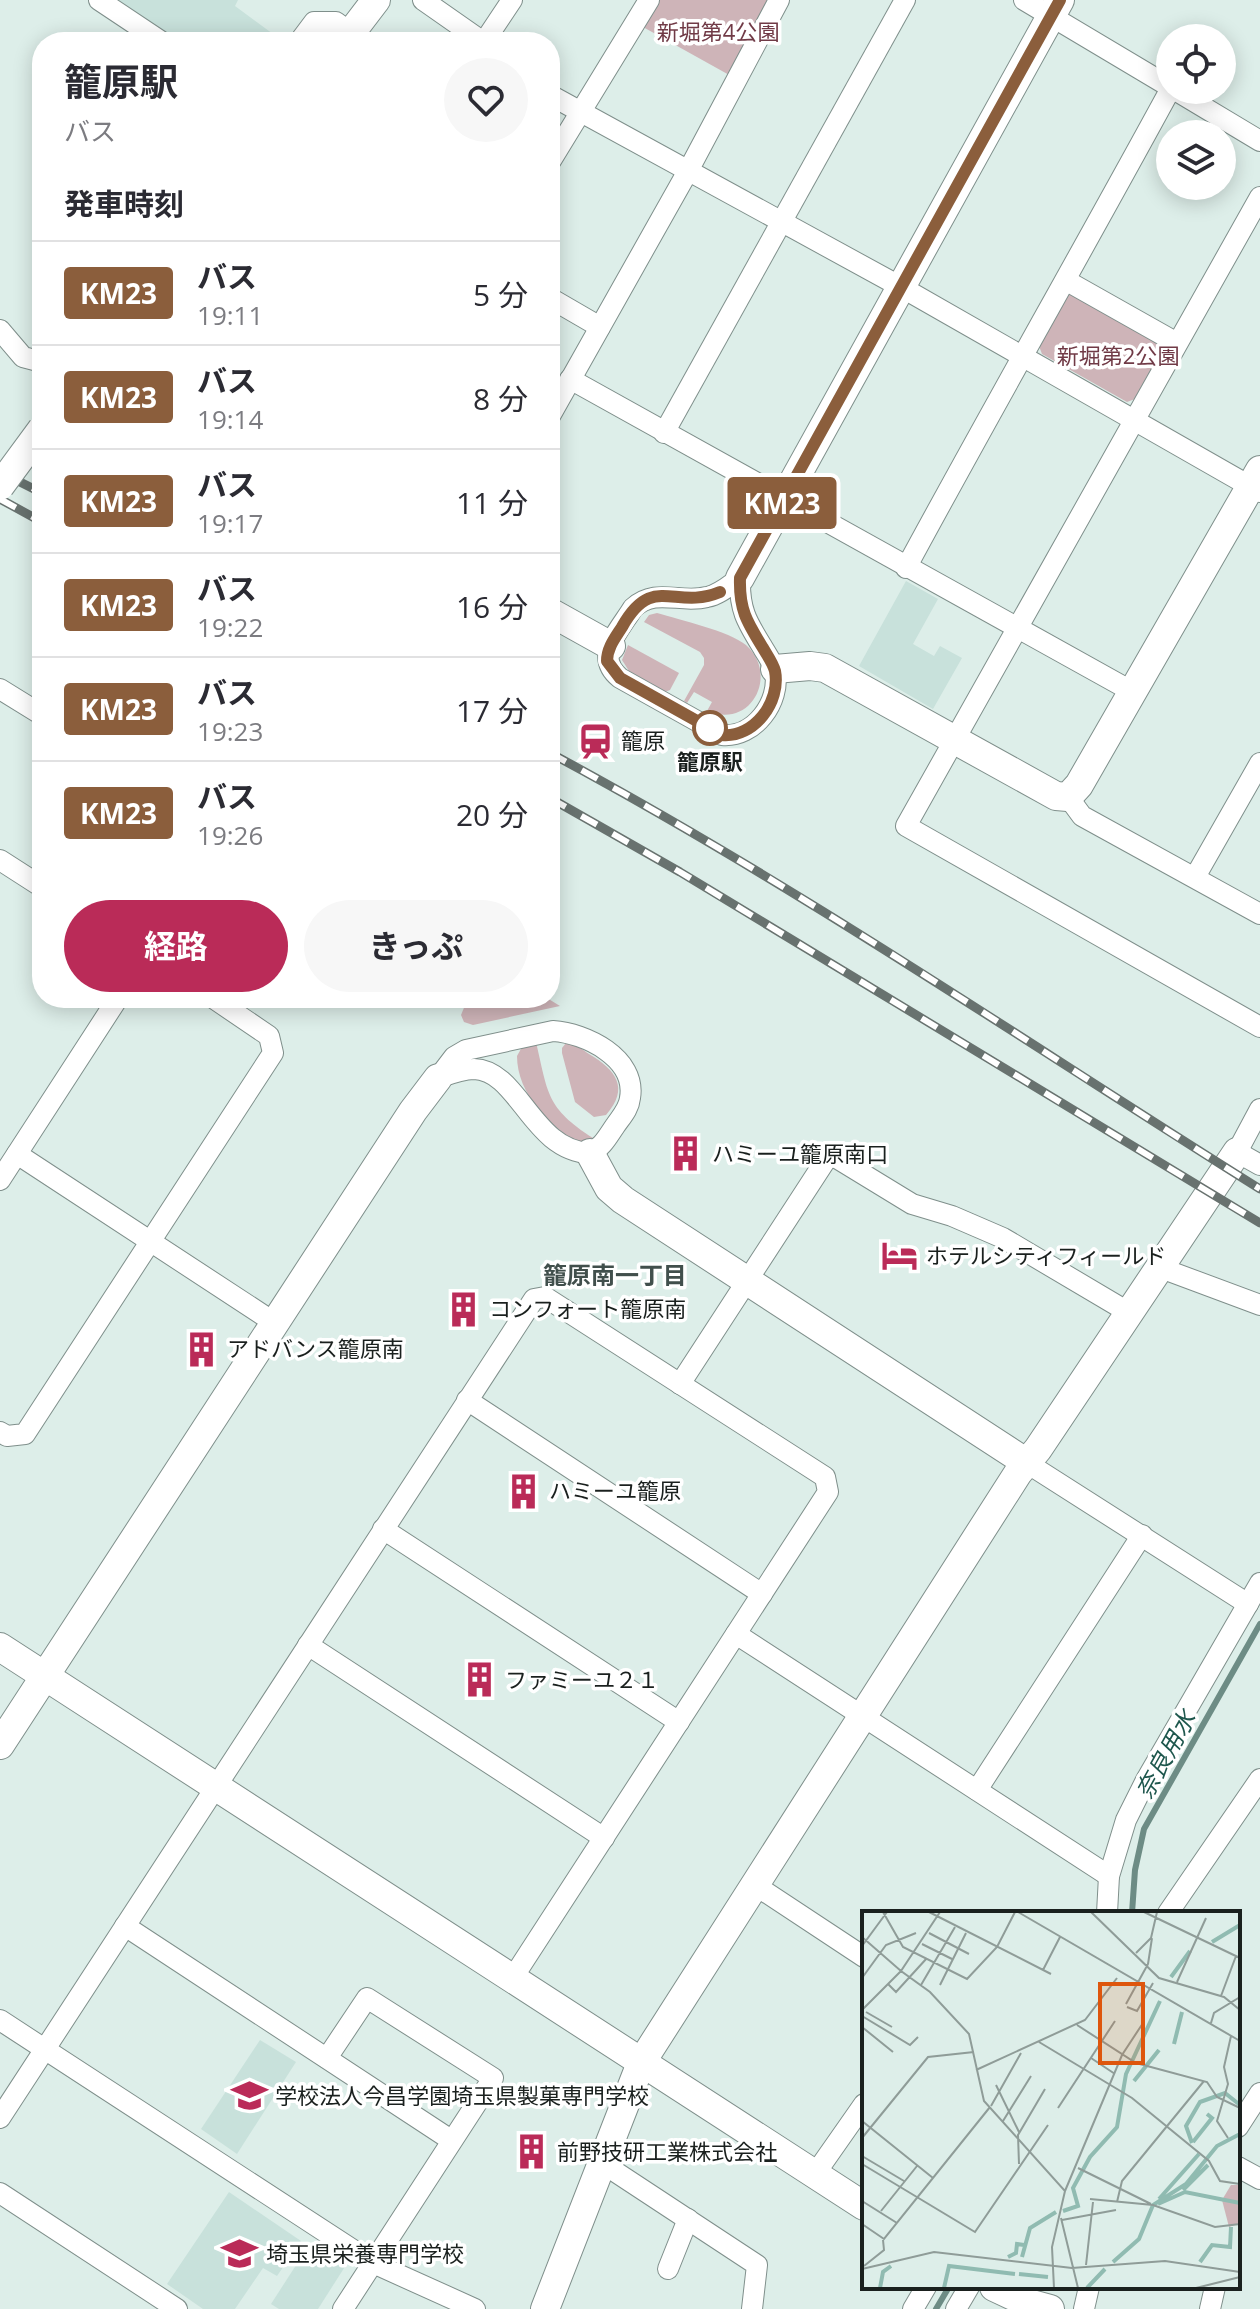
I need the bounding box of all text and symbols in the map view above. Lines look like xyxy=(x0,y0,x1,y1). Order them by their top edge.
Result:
park label: 新堀第4公園 xyxy=(657,16,779,46)
map controls xyxy=(1156,24,1236,200)
button: locate xyxy=(1156,24,1236,104)
text: 籠原駅 xyxy=(64,55,178,107)
button: heart xyxy=(444,58,528,142)
text: バス xyxy=(64,113,116,149)
button: layers xyxy=(1156,120,1236,200)
text: 発車時刻 xyxy=(64,183,184,224)
text: バス xyxy=(197,256,257,297)
text: KM23 xyxy=(80,274,157,312)
text: 5 分 xyxy=(473,274,528,315)
text: 19:11 xyxy=(197,297,263,333)
park label: 新堀第2公園 xyxy=(1057,340,1179,370)
text: バス xyxy=(197,360,257,401)
text: KM23 xyxy=(80,378,157,416)
text: 8 分 xyxy=(473,378,528,419)
text: 19:14 xyxy=(197,401,263,437)
text: バス xyxy=(197,464,257,505)
line badge: KM23 xyxy=(726,477,838,529)
text: KM23 xyxy=(80,482,157,520)
text: 11 分 xyxy=(456,482,528,523)
text: KM23 xyxy=(743,484,821,522)
text: 19:17 xyxy=(197,505,263,541)
text: バス xyxy=(197,568,257,609)
text: KM23 xyxy=(80,586,157,624)
text: 16 分 xyxy=(456,586,528,627)
text: 19:22 xyxy=(197,609,263,645)
text: バス xyxy=(197,672,257,713)
text: KM23 xyxy=(80,690,157,728)
text: 17 分 xyxy=(456,690,528,731)
marker: 籠原駅 xyxy=(693,711,727,745)
text: 19:23 xyxy=(197,713,263,749)
station icon: 籠原 xyxy=(576,722,614,760)
place label: 籠原 xyxy=(621,725,665,755)
place label: 籠原駅 xyxy=(677,746,743,776)
text: バス xyxy=(197,776,257,817)
text: KM23 xyxy=(80,794,157,832)
text: 20 分 xyxy=(456,794,528,835)
text: 19:26 xyxy=(197,817,263,853)
button: 経路 xyxy=(64,900,288,992)
button: きっぷ xyxy=(304,900,528,992)
building icon: ハミーユ籠原南口 xyxy=(667,1135,705,1173)
place label: ハミーユ籠原南口 xyxy=(712,1138,888,1168)
hotel icon: ホテルシティフィールド xyxy=(881,1237,919,1275)
place label: ホテルシティフィールド xyxy=(926,1240,1166,1270)
district label: 籠原南一丁目 xyxy=(543,1258,687,1291)
building icon: コンフォート籠原南 xyxy=(444,1290,482,1328)
place label: コンフォート籠原南 xyxy=(489,1293,686,1323)
building icon: アドバンス籠原南 xyxy=(182,1330,220,1368)
place label: アドバンス籠原南 xyxy=(227,1333,404,1363)
building icon: ハミーユ籠原 xyxy=(504,1472,542,1510)
place label: ハミーユ籠原 xyxy=(549,1475,681,1505)
building icon: ファミーユ２１ xyxy=(460,1661,498,1699)
place label: ファミーユ２１ xyxy=(505,1664,659,1694)
water label: 奈良用水 xyxy=(1127,1702,1204,1804)
inset map xyxy=(862,1911,1240,2289)
school or university icon: 学校法人今昌学園埼玉県製菓専門学校 xyxy=(230,2077,268,2115)
place label: 学校法人今昌学園埼玉県製菓専門学校 xyxy=(275,2080,649,2110)
building icon: 前野技研工業株式会社 xyxy=(512,2133,550,2171)
place label: 前野技研工業株式会社 xyxy=(557,2136,777,2166)
school or university icon: 埼玉県栄養専門学校 xyxy=(221,2235,259,2273)
place label: 埼玉県栄養専門学校 xyxy=(266,2238,464,2268)

